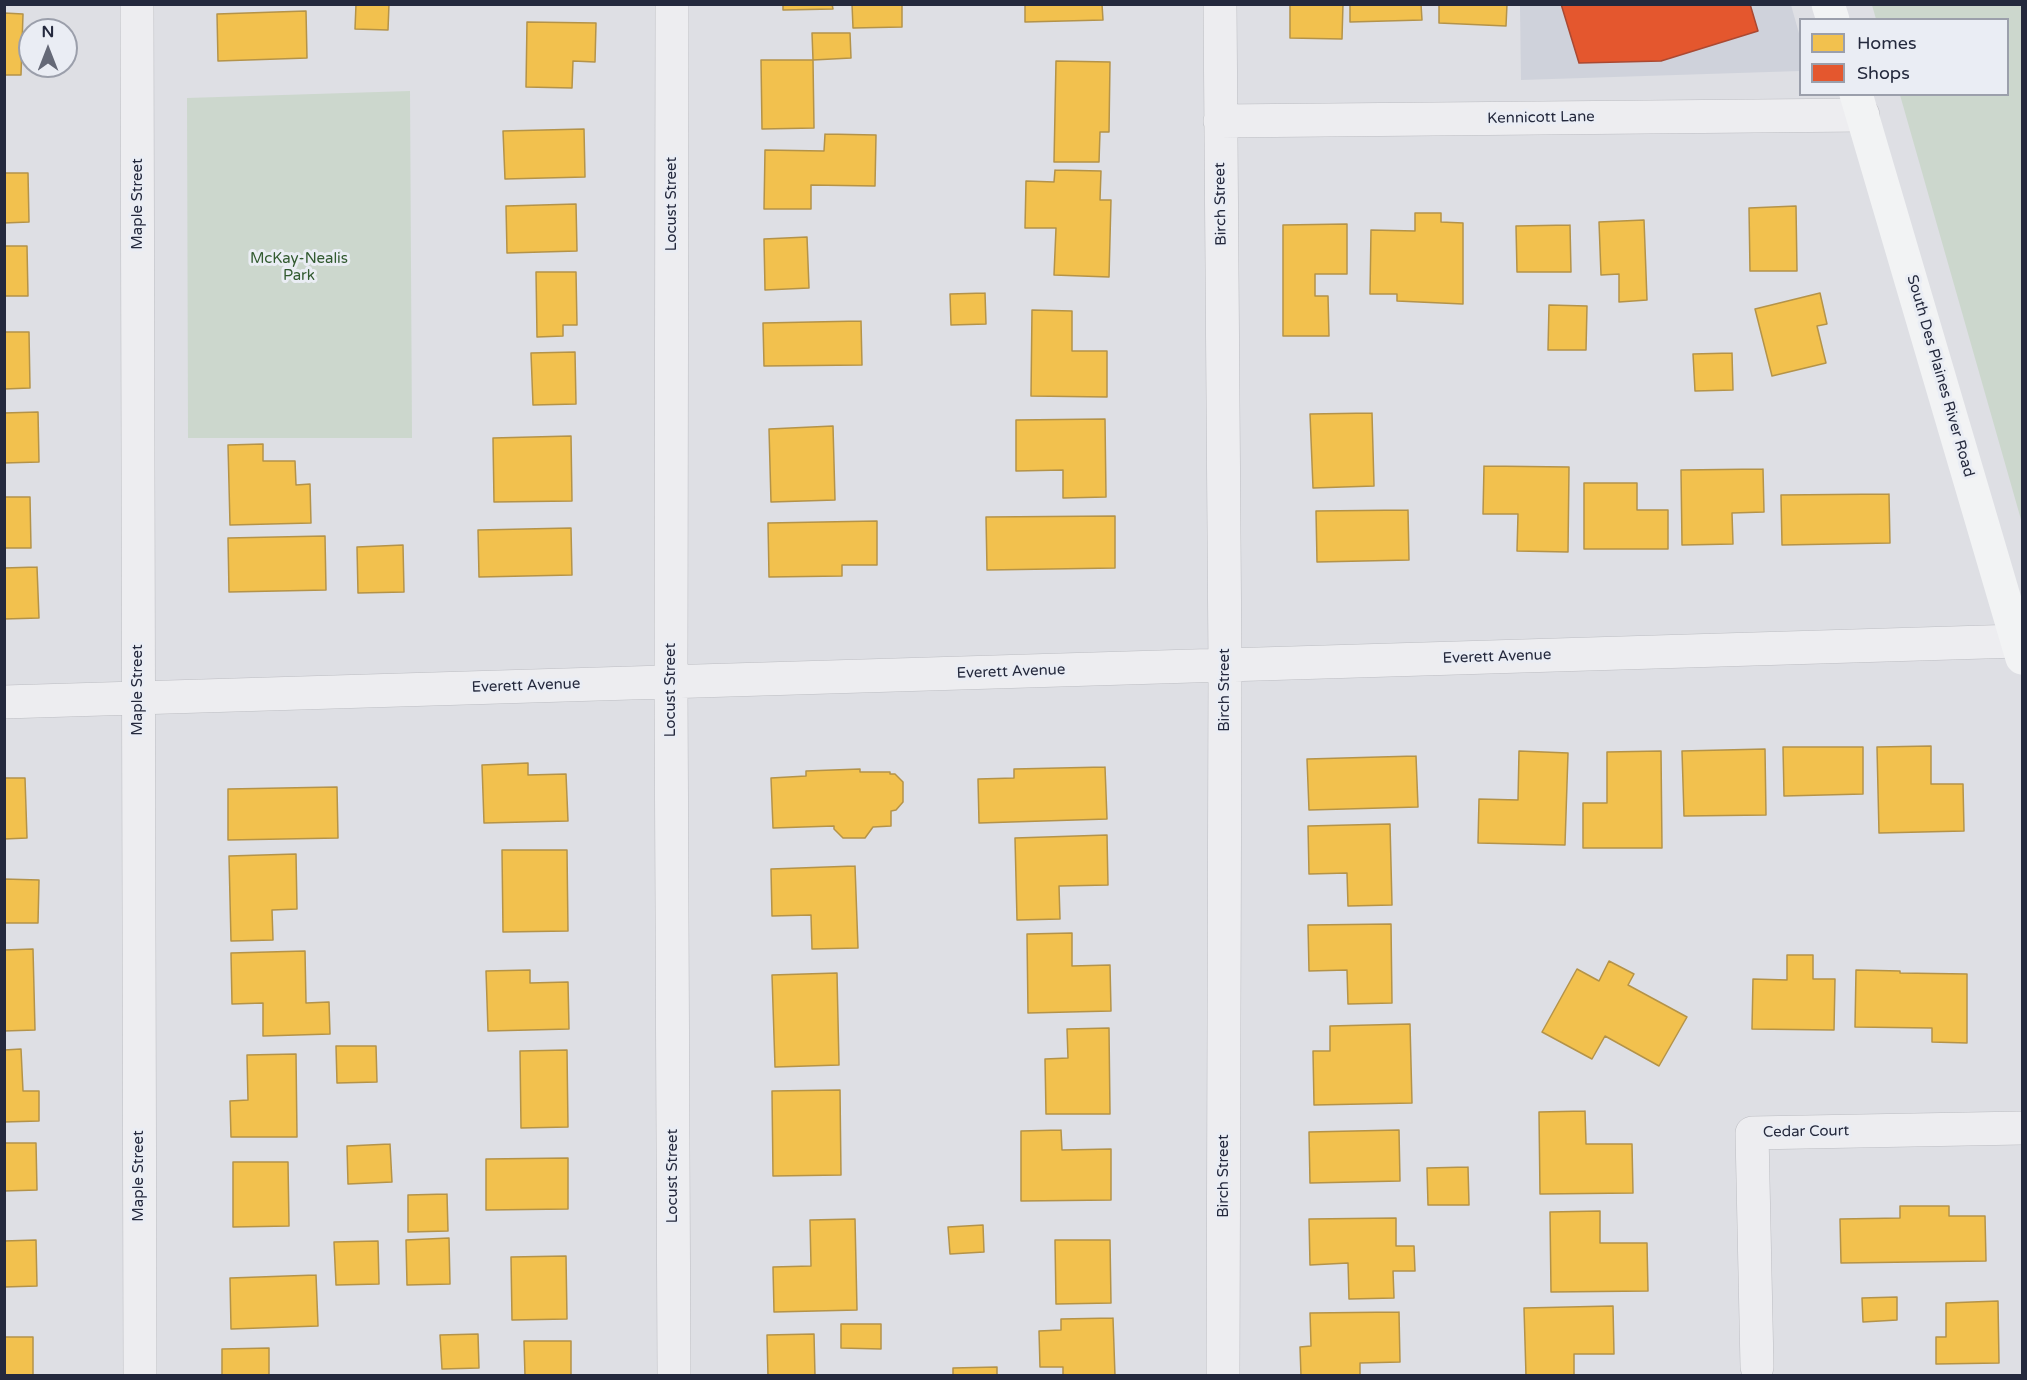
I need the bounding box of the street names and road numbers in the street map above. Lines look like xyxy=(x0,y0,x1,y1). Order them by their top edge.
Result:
street label: Kennicott Lane xyxy=(1487,108,1595,128)
street label: Locust Street xyxy=(663,157,681,251)
street label: Maple Street xyxy=(129,158,147,250)
street label: Birch Street xyxy=(1211,162,1231,246)
street label: South Des Plaines River Road xyxy=(1902,273,1978,479)
street label: Locust Street xyxy=(662,643,680,737)
street label: Maple Street xyxy=(129,644,147,736)
street label: Everett Avenue xyxy=(1442,646,1552,668)
street label: Birch Street xyxy=(1216,648,1234,732)
street label: Everett Avenue xyxy=(956,661,1066,683)
street label: Everett Avenue xyxy=(471,675,581,697)
street label: Cedar Court xyxy=(1763,1122,1849,1142)
street label: Locust Street xyxy=(664,1129,682,1223)
street label: Maple Street xyxy=(130,1130,148,1222)
street label: Birch Street xyxy=(1215,1134,1233,1218)

